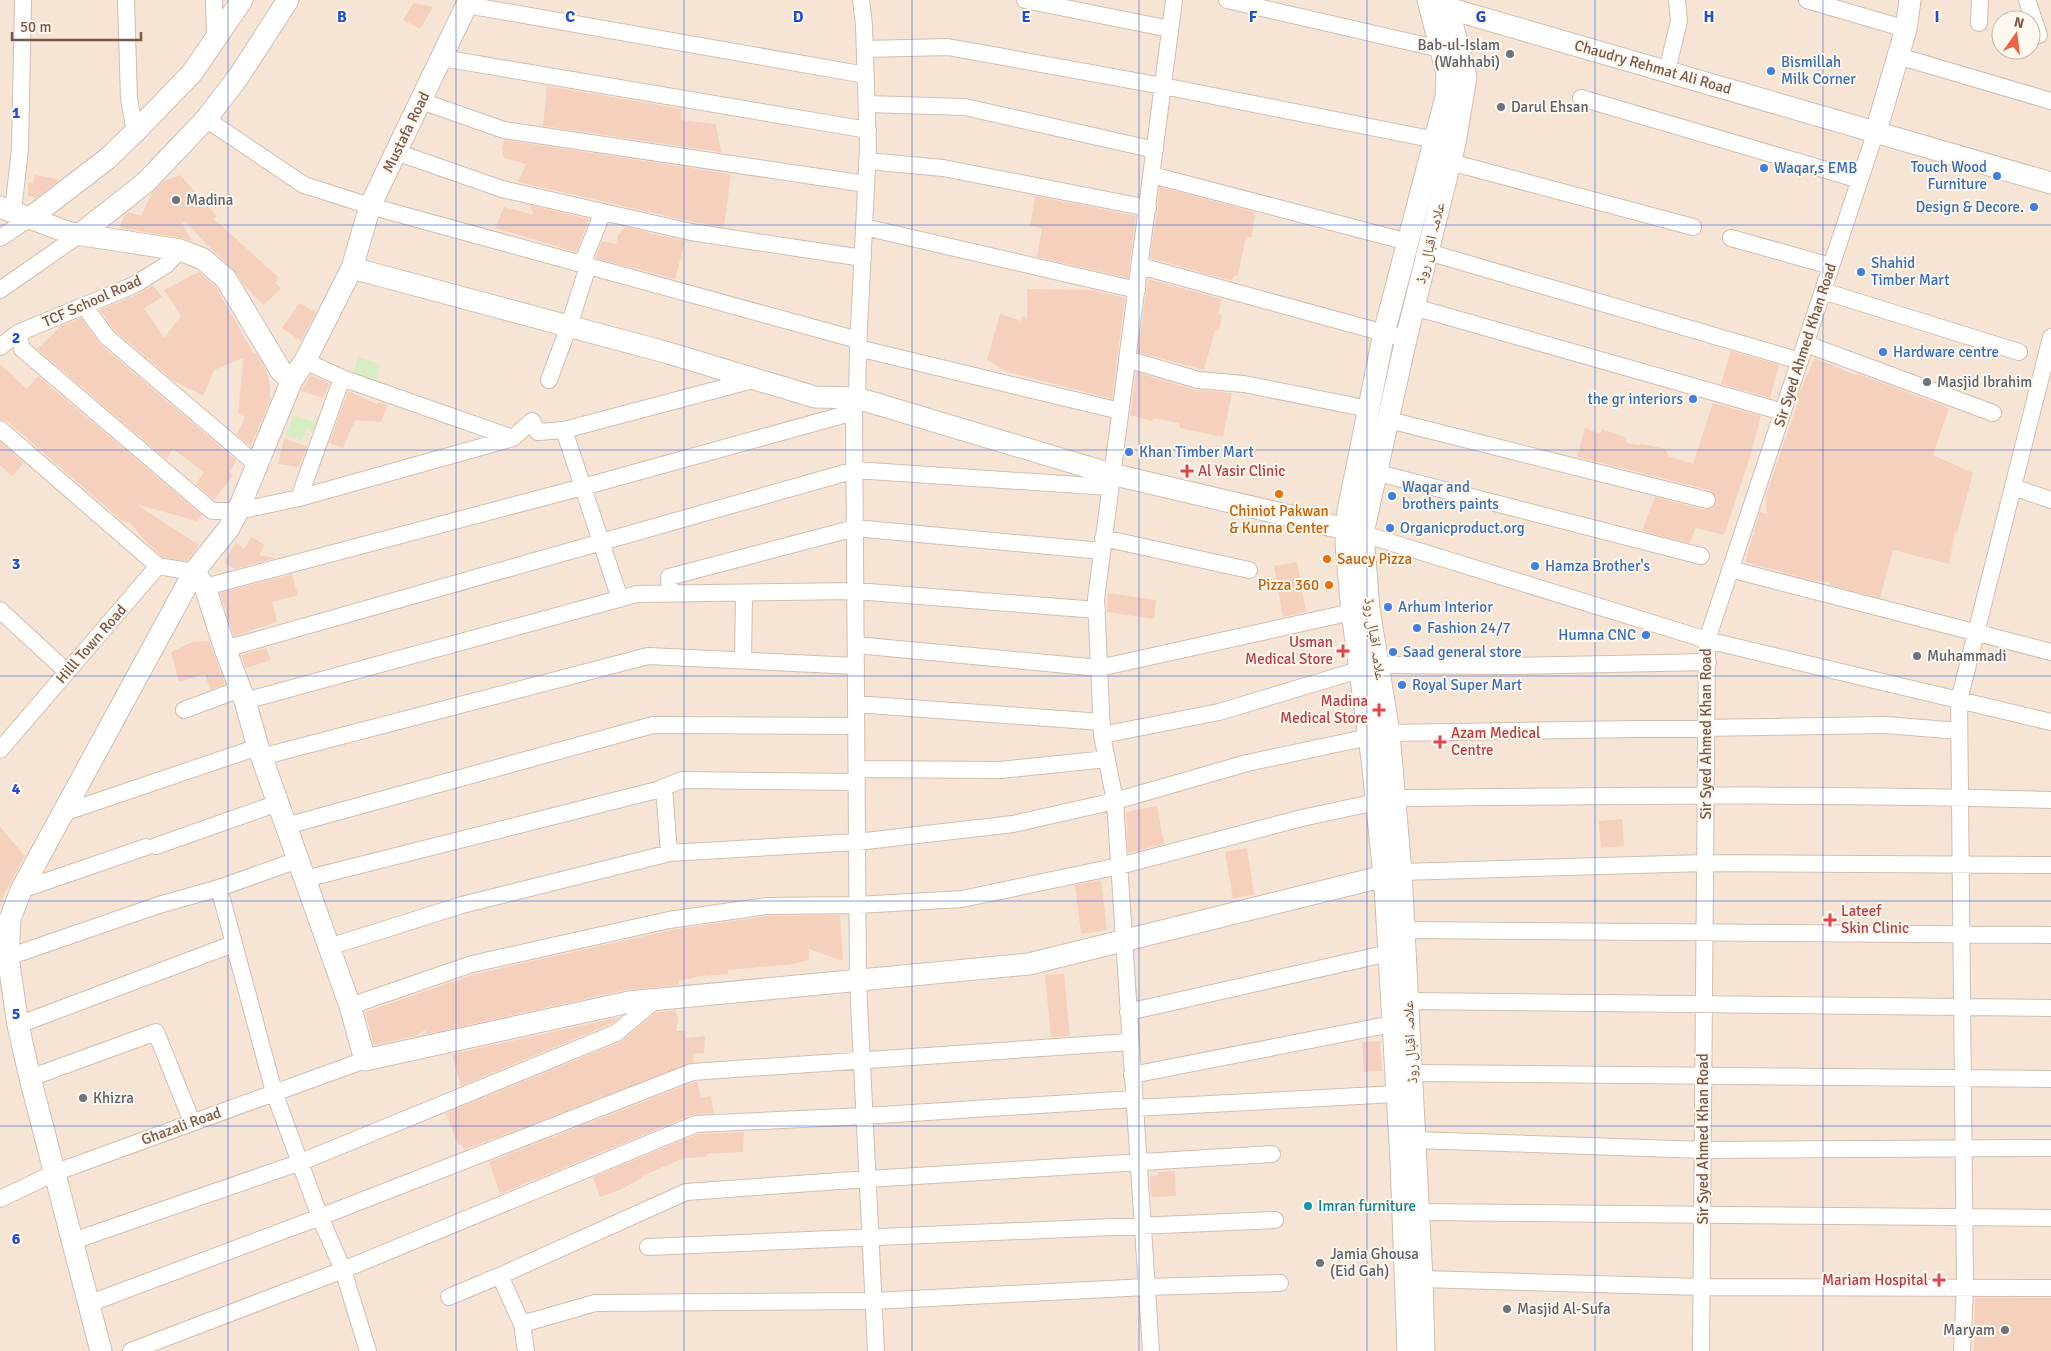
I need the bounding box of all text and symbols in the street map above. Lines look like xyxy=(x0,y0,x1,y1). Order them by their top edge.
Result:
text: B xyxy=(337,7,347,27)
text: C xyxy=(565,7,575,27)
text: D xyxy=(793,7,804,27)
text: E xyxy=(1021,7,1031,27)
text: F xyxy=(1249,7,1258,27)
text: G xyxy=(1476,7,1486,27)
text: H xyxy=(1704,7,1714,27)
text: I xyxy=(1934,7,1940,27)
scale bar xyxy=(12,10,141,42)
north arrow xyxy=(1991,10,2041,60)
text: N xyxy=(2012,13,2026,32)
text: 50 m xyxy=(20,18,51,36)
place label: Bab-ul-Islam (Wahhabi) xyxy=(1417,36,1500,71)
street label: Chaudry Rehmat Ali Road xyxy=(1572,36,1734,98)
marker: Bab-ul-Islam (Wahhabi) xyxy=(1504,48,1516,60)
place label: Bismillah Milk Corner xyxy=(1781,53,1856,88)
marker: Bismillah Milk Corner xyxy=(1765,65,1777,77)
street label: Mustafa Road xyxy=(379,89,433,175)
place label: Darul Ehsan xyxy=(1511,98,1589,116)
marker: Darul Ehsan xyxy=(1495,101,1507,113)
text: 1 xyxy=(12,103,21,123)
place label: Touch Wood Furniture xyxy=(1911,158,1987,193)
place label: Waqar,s EMB xyxy=(1774,159,1857,177)
marker: Waqar,s EMB xyxy=(1758,162,1770,174)
marker: Touch Wood Furniture xyxy=(1991,170,2003,182)
place label: Madina xyxy=(186,191,233,209)
marker: Madina xyxy=(170,194,182,206)
place label: Design & Decore. xyxy=(1915,198,2024,216)
street label: علامہ اقبال روڈ xyxy=(1411,200,1450,286)
marker: Design & Decore. xyxy=(2028,201,2040,213)
place label: Shahid Timber Mart xyxy=(1871,254,1949,289)
street label: Sir Syed Ahmed Khan Road xyxy=(1770,261,1840,429)
marker: Shahid Timber Mart xyxy=(1855,266,1867,278)
street label: TCF School Road xyxy=(40,271,144,331)
text: 2 xyxy=(12,328,20,348)
place label: Hardware centre xyxy=(1893,343,1999,361)
marker: Hardware centre xyxy=(1877,346,1889,358)
place label: Masjid Ibrahim xyxy=(1937,373,2032,391)
marker: Masjid Ibrahim xyxy=(1921,376,1933,388)
place label: the gr interiors xyxy=(1587,390,1683,408)
marker: the gr interiors xyxy=(1687,393,1699,405)
place label: Khan Timber Mart xyxy=(1139,443,1254,461)
marker: Khan Timber Mart xyxy=(1123,446,1135,458)
place label: Al Yasir Clinic xyxy=(1198,462,1285,480)
marker: Al Yasir Clinic xyxy=(1180,464,1194,478)
place label: Waqar and brothers paints xyxy=(1402,478,1499,513)
marker: Chiniot Pakwan & Kunna Center xyxy=(1273,488,1285,500)
marker: Waqar and brothers paints xyxy=(1386,490,1398,502)
place label: Chiniot Pakwan & Kunna Center xyxy=(1229,502,1329,537)
place label: Organicproduct.org xyxy=(1400,519,1525,537)
marker: Organicproduct.org xyxy=(1384,522,1396,534)
place label: Saucy Pizza xyxy=(1337,550,1412,568)
marker: Saucy Pizza xyxy=(1321,553,1333,565)
text: 3 xyxy=(12,554,20,574)
place label: Hamza Brother's xyxy=(1545,557,1651,575)
marker: Hamza Brother's xyxy=(1529,560,1541,572)
place label: Pizza 360 xyxy=(1258,576,1319,594)
marker: Pizza 360 xyxy=(1323,579,1335,591)
street label: علامہ اقبال روڈ xyxy=(1359,597,1390,682)
place label: Arhum Interior xyxy=(1398,598,1493,616)
street label: Hilll Town Road xyxy=(52,601,130,687)
marker: Arhum Interior xyxy=(1382,601,1394,613)
place label: Fashion 24/7 xyxy=(1427,619,1511,637)
marker: Fashion 24/7 xyxy=(1411,622,1423,634)
place label: Humna CNC xyxy=(1558,626,1636,644)
marker: Humna CNC xyxy=(1640,629,1652,641)
place label: Usman Medical Store xyxy=(1245,633,1333,668)
place label: Saad general store xyxy=(1403,643,1522,661)
marker: Usman Medical Store xyxy=(1337,645,1349,657)
marker: Saad general store xyxy=(1387,646,1399,658)
place label: Muhammadi xyxy=(1927,647,2007,665)
street label: Sir Syed Ahmed Khan Road xyxy=(1697,648,1715,820)
marker: Muhammadi xyxy=(1911,650,1923,662)
place label: Royal Super Mart xyxy=(1412,676,1522,694)
marker: Royal Super Mart xyxy=(1396,679,1408,691)
place label: Madina Medical Store xyxy=(1280,692,1368,727)
marker: Madina Medical Store xyxy=(1372,703,1386,717)
place label: Azam Medical Centre xyxy=(1451,724,1540,759)
marker: Azam Medical Centre xyxy=(1433,735,1447,749)
text: 4 xyxy=(12,779,21,799)
place label: Lateef Skin Clinic xyxy=(1841,902,1909,937)
marker: Lateef Skin Clinic xyxy=(1823,913,1837,927)
street label: علامہ اقبال روڈ xyxy=(1399,1000,1422,1084)
text: 5 xyxy=(12,1004,20,1024)
street label: Sir Syed Ahmed Khan Road xyxy=(1694,1053,1712,1225)
place label: Khizra xyxy=(93,1089,134,1107)
marker: Khizra xyxy=(77,1092,89,1104)
street label: Ghazali Road xyxy=(139,1103,223,1149)
place label: Imran furniture xyxy=(1318,1197,1416,1215)
marker: Imran furniture xyxy=(1302,1200,1314,1212)
text: 6 xyxy=(12,1229,21,1249)
place label: Jamia Ghousa (Eid Gah) xyxy=(1330,1245,1419,1280)
marker: Jamia Ghousa (Eid Gah) xyxy=(1314,1257,1326,1269)
place label: Mariam Hospital xyxy=(1822,1271,1928,1289)
marker: Mariam Hospital xyxy=(1932,1273,1946,1287)
place label: Masjid Al-Sufa xyxy=(1517,1300,1611,1318)
marker: Masjid Al-Sufa xyxy=(1501,1303,1513,1315)
place label: Maryam xyxy=(1943,1321,1995,1339)
marker: Maryam xyxy=(1999,1324,2011,1336)

